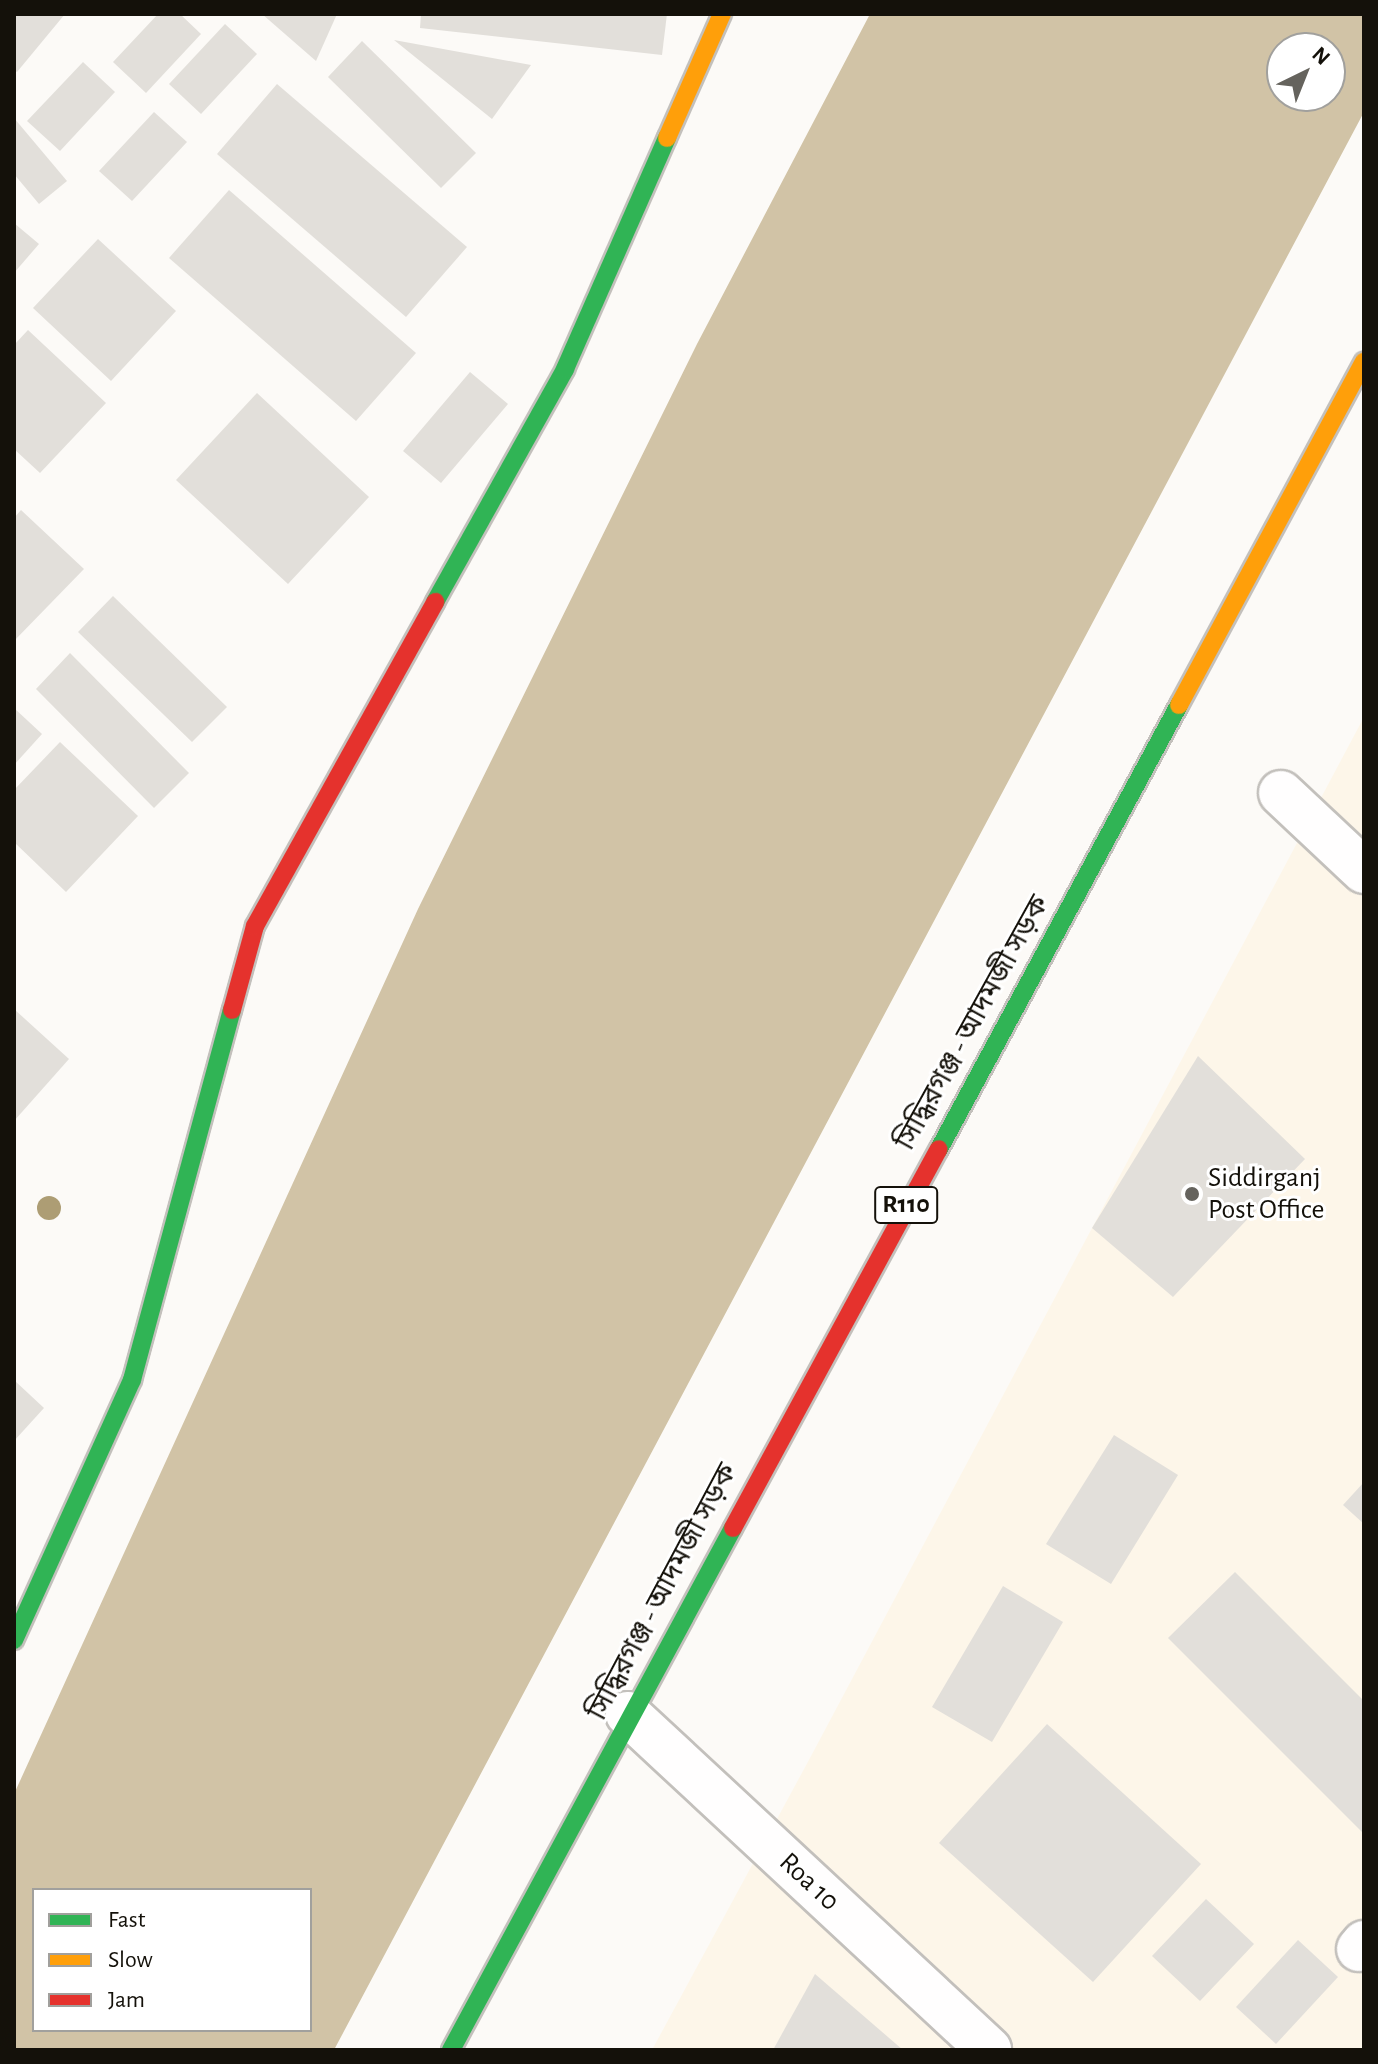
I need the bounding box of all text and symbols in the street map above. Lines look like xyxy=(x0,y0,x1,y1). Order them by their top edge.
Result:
north arrow xyxy=(1266,32,1346,112)
text: N xyxy=(1308,43,1334,69)
street label: সিদ্ধিরগঞ্জ - আদমজী সড়ক xyxy=(889,890,1057,1156)
place label: Siddirganj Post Office xyxy=(1208,1161,1325,1227)
road number: R110 xyxy=(874,1183,938,1227)
marker: Siddirganj Post Office xyxy=(1183,1185,1201,1203)
street label: সিদ্ধিরগঞ্জ - আদমজী সড়ক xyxy=(581,1458,745,1726)
street label: Roa 10 xyxy=(772,1846,846,1918)
legend xyxy=(32,1888,312,2032)
text: Fast xyxy=(108,1908,145,1932)
text: Slow xyxy=(108,1948,153,1972)
text: Jam xyxy=(108,1988,145,2012)

